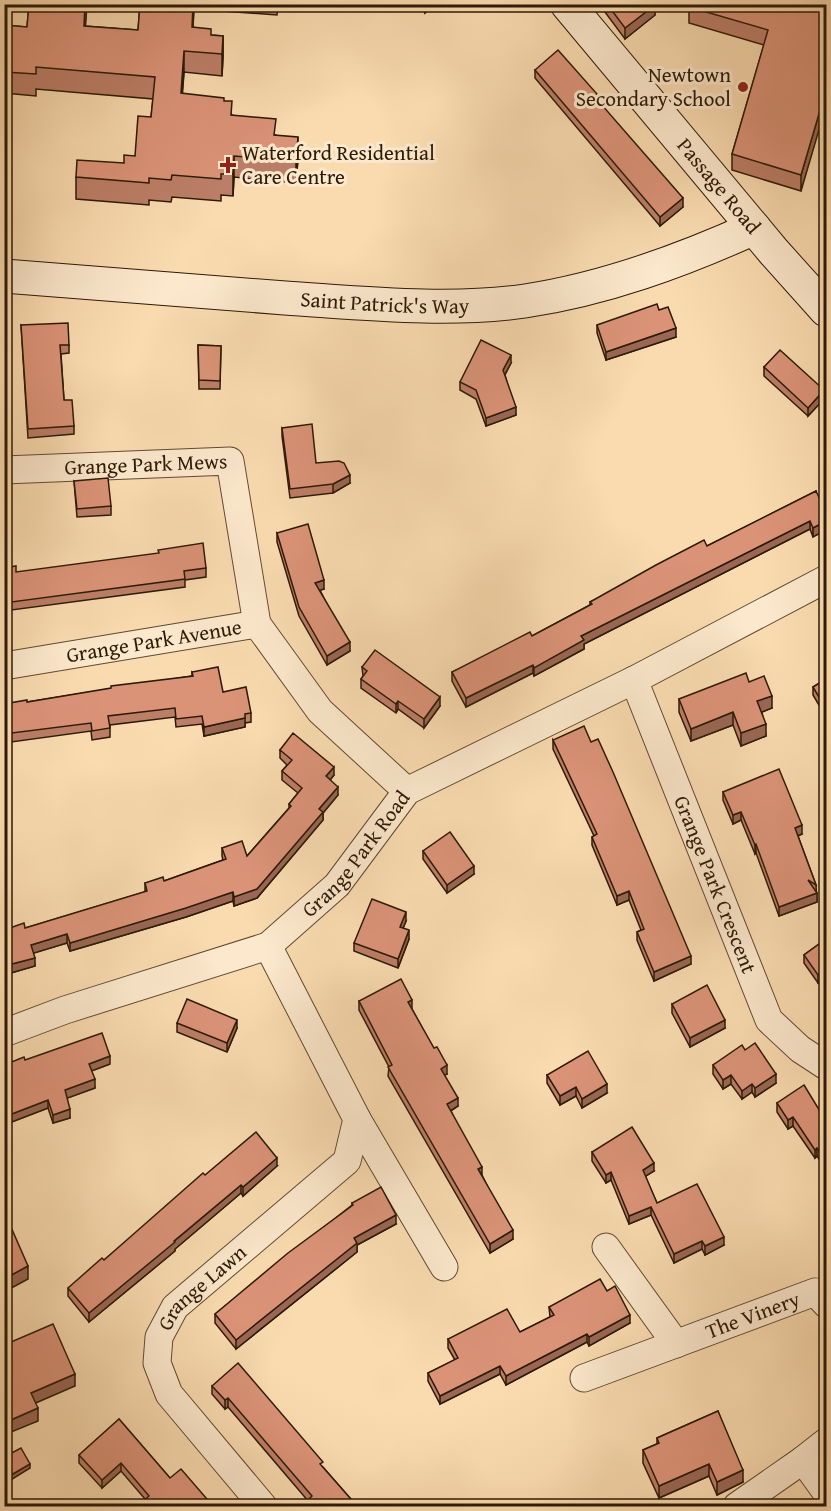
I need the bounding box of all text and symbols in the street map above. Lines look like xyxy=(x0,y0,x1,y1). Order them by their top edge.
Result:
place label: Newtown Secondary School xyxy=(576,59,731,114)
marker: Newtown Secondary School xyxy=(736,80,750,94)
street label: Passage Road xyxy=(670,131,769,241)
place label: Waterford Residential Care Centre xyxy=(242,137,435,192)
marker: Waterford Residential Care Centre xyxy=(219,156,237,174)
street label: Saint Patrick's Way xyxy=(299,283,470,321)
street label: Grange Park Mews xyxy=(64,445,228,483)
street label: Grange Park Avenue xyxy=(64,611,244,670)
street label: Grange Park Road xyxy=(295,783,418,924)
street label: Grange Park Crescent xyxy=(666,791,765,978)
street label: Grange Lawn xyxy=(149,1237,253,1336)
street label: The Vinery xyxy=(701,1283,805,1346)

